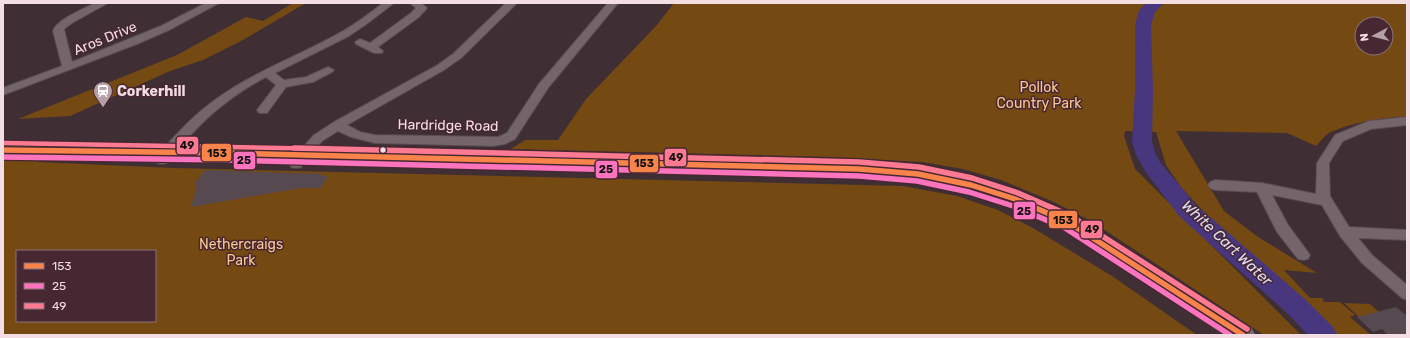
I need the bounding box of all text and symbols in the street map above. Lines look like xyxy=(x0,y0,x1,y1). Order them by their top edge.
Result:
north arrow xyxy=(1354,16,1394,56)
street label: Aros Drive xyxy=(71,18,140,59)
text: N xyxy=(1358,32,1372,42)
park label: Pollok Country Park xyxy=(997,79,1082,112)
station icon: Corkerhill xyxy=(92,80,114,108)
place label: Corkerhill xyxy=(117,83,185,100)
street label: Hardridge Road xyxy=(397,116,499,135)
line badge: 49 xyxy=(176,136,199,155)
text: 49 xyxy=(180,139,194,152)
line badge: 153 xyxy=(201,143,232,162)
unlabelled marker xyxy=(378,145,388,155)
text: 153 xyxy=(207,147,227,160)
line badge: 49 xyxy=(664,148,687,167)
line badge: 25 xyxy=(233,151,256,170)
text: 49 xyxy=(669,151,683,164)
text: 25 xyxy=(237,154,251,167)
line badge: 153 xyxy=(629,154,659,173)
text: 153 xyxy=(634,157,654,170)
line badge: 25 xyxy=(595,160,618,179)
text: 25 xyxy=(599,163,613,176)
water label: White Cart Water xyxy=(1178,197,1277,290)
line badge: 25 xyxy=(1013,201,1036,220)
text: 25 xyxy=(1017,205,1031,218)
line badge: 153 xyxy=(1048,210,1078,229)
text: 153 xyxy=(1053,214,1073,227)
line badge: 49 xyxy=(1080,220,1103,239)
text: 49 xyxy=(1085,223,1099,236)
park label: Nethercraigs Park xyxy=(199,236,283,269)
legend xyxy=(16,250,156,322)
text: 153 xyxy=(52,259,71,273)
text: 25 xyxy=(52,279,66,293)
text: 49 xyxy=(52,299,66,313)

